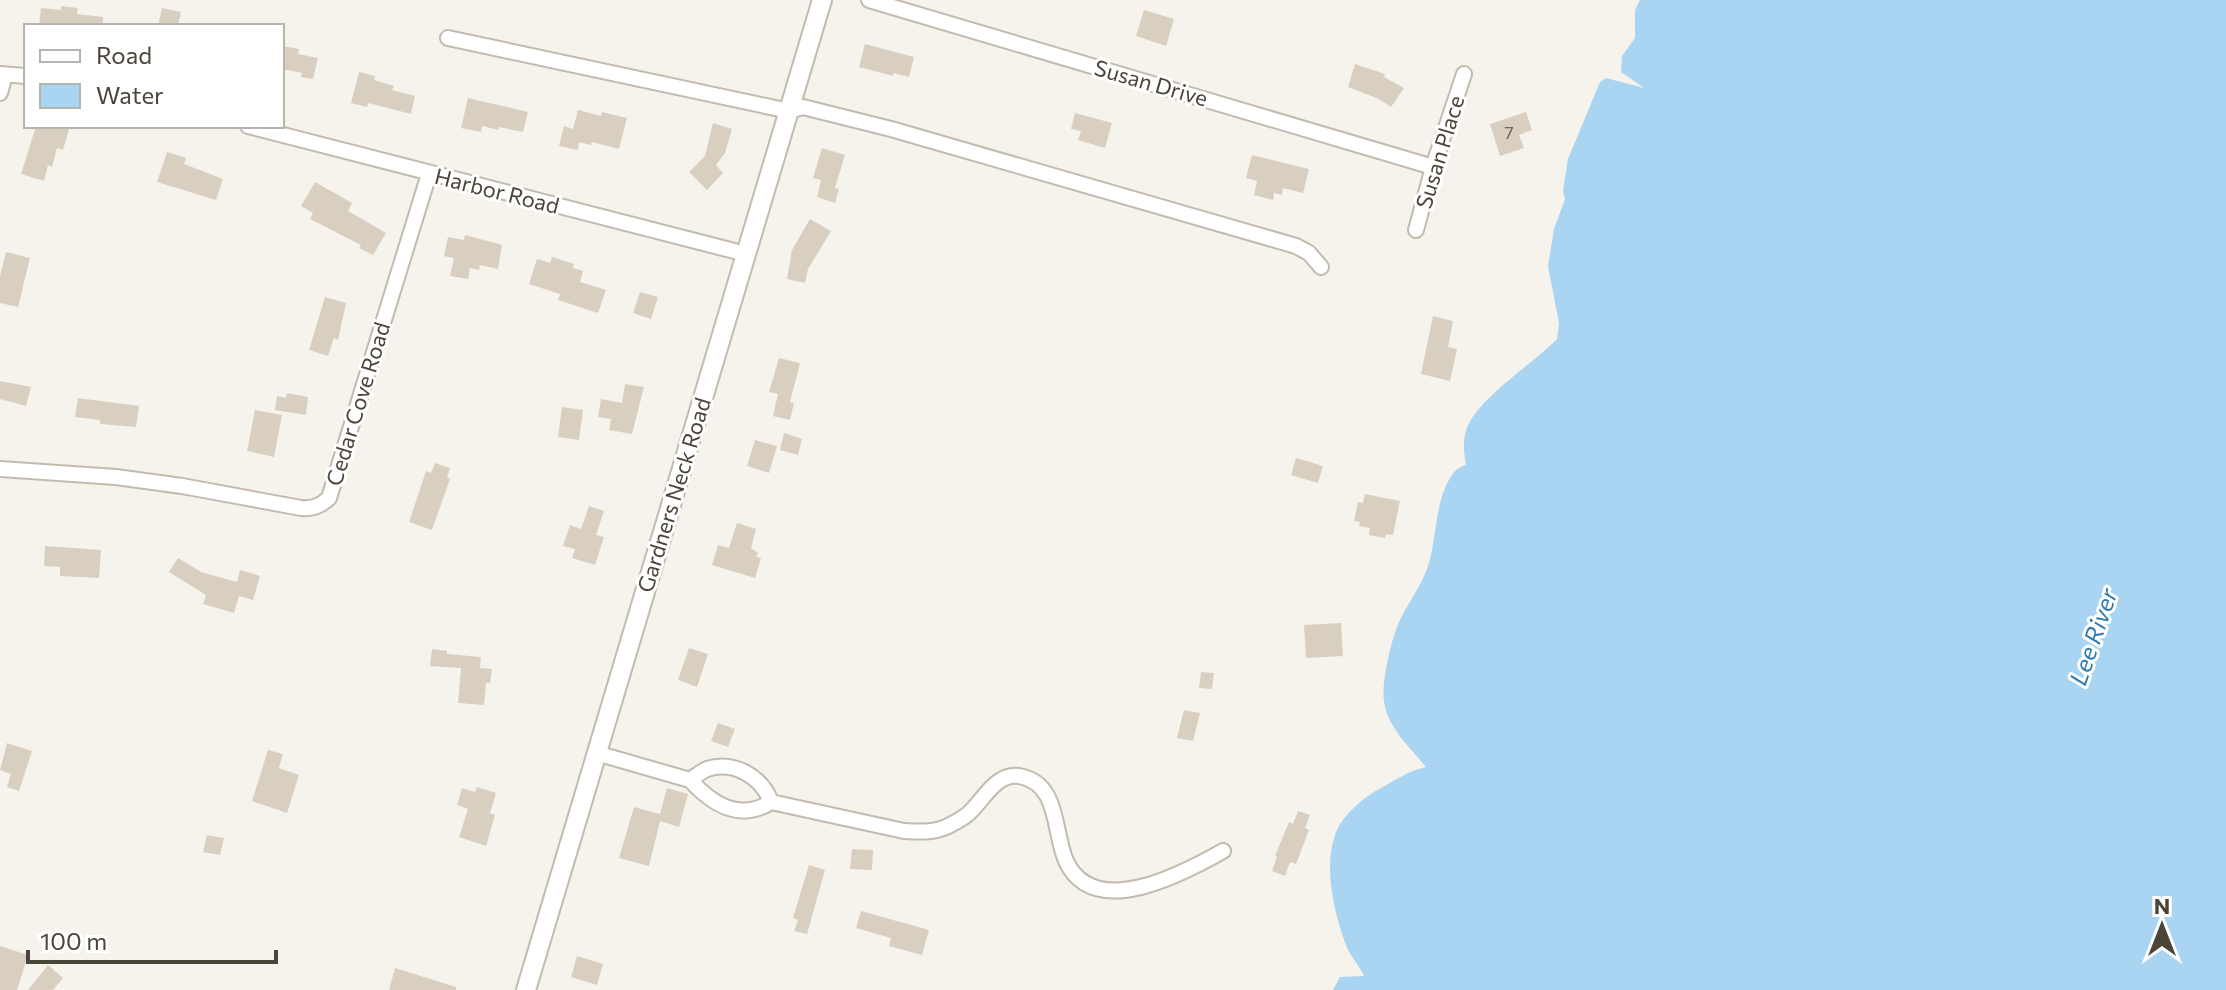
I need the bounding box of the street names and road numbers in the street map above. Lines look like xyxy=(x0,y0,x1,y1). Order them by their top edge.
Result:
street label: Susan Drive xyxy=(1091,53,1211,112)
street label: Susan Place xyxy=(1410,92,1470,212)
street label: Harbor Road xyxy=(432,162,562,219)
street label: Cedar Cove Road xyxy=(320,319,395,489)
street label: Gardners Neck Road xyxy=(631,394,716,595)

